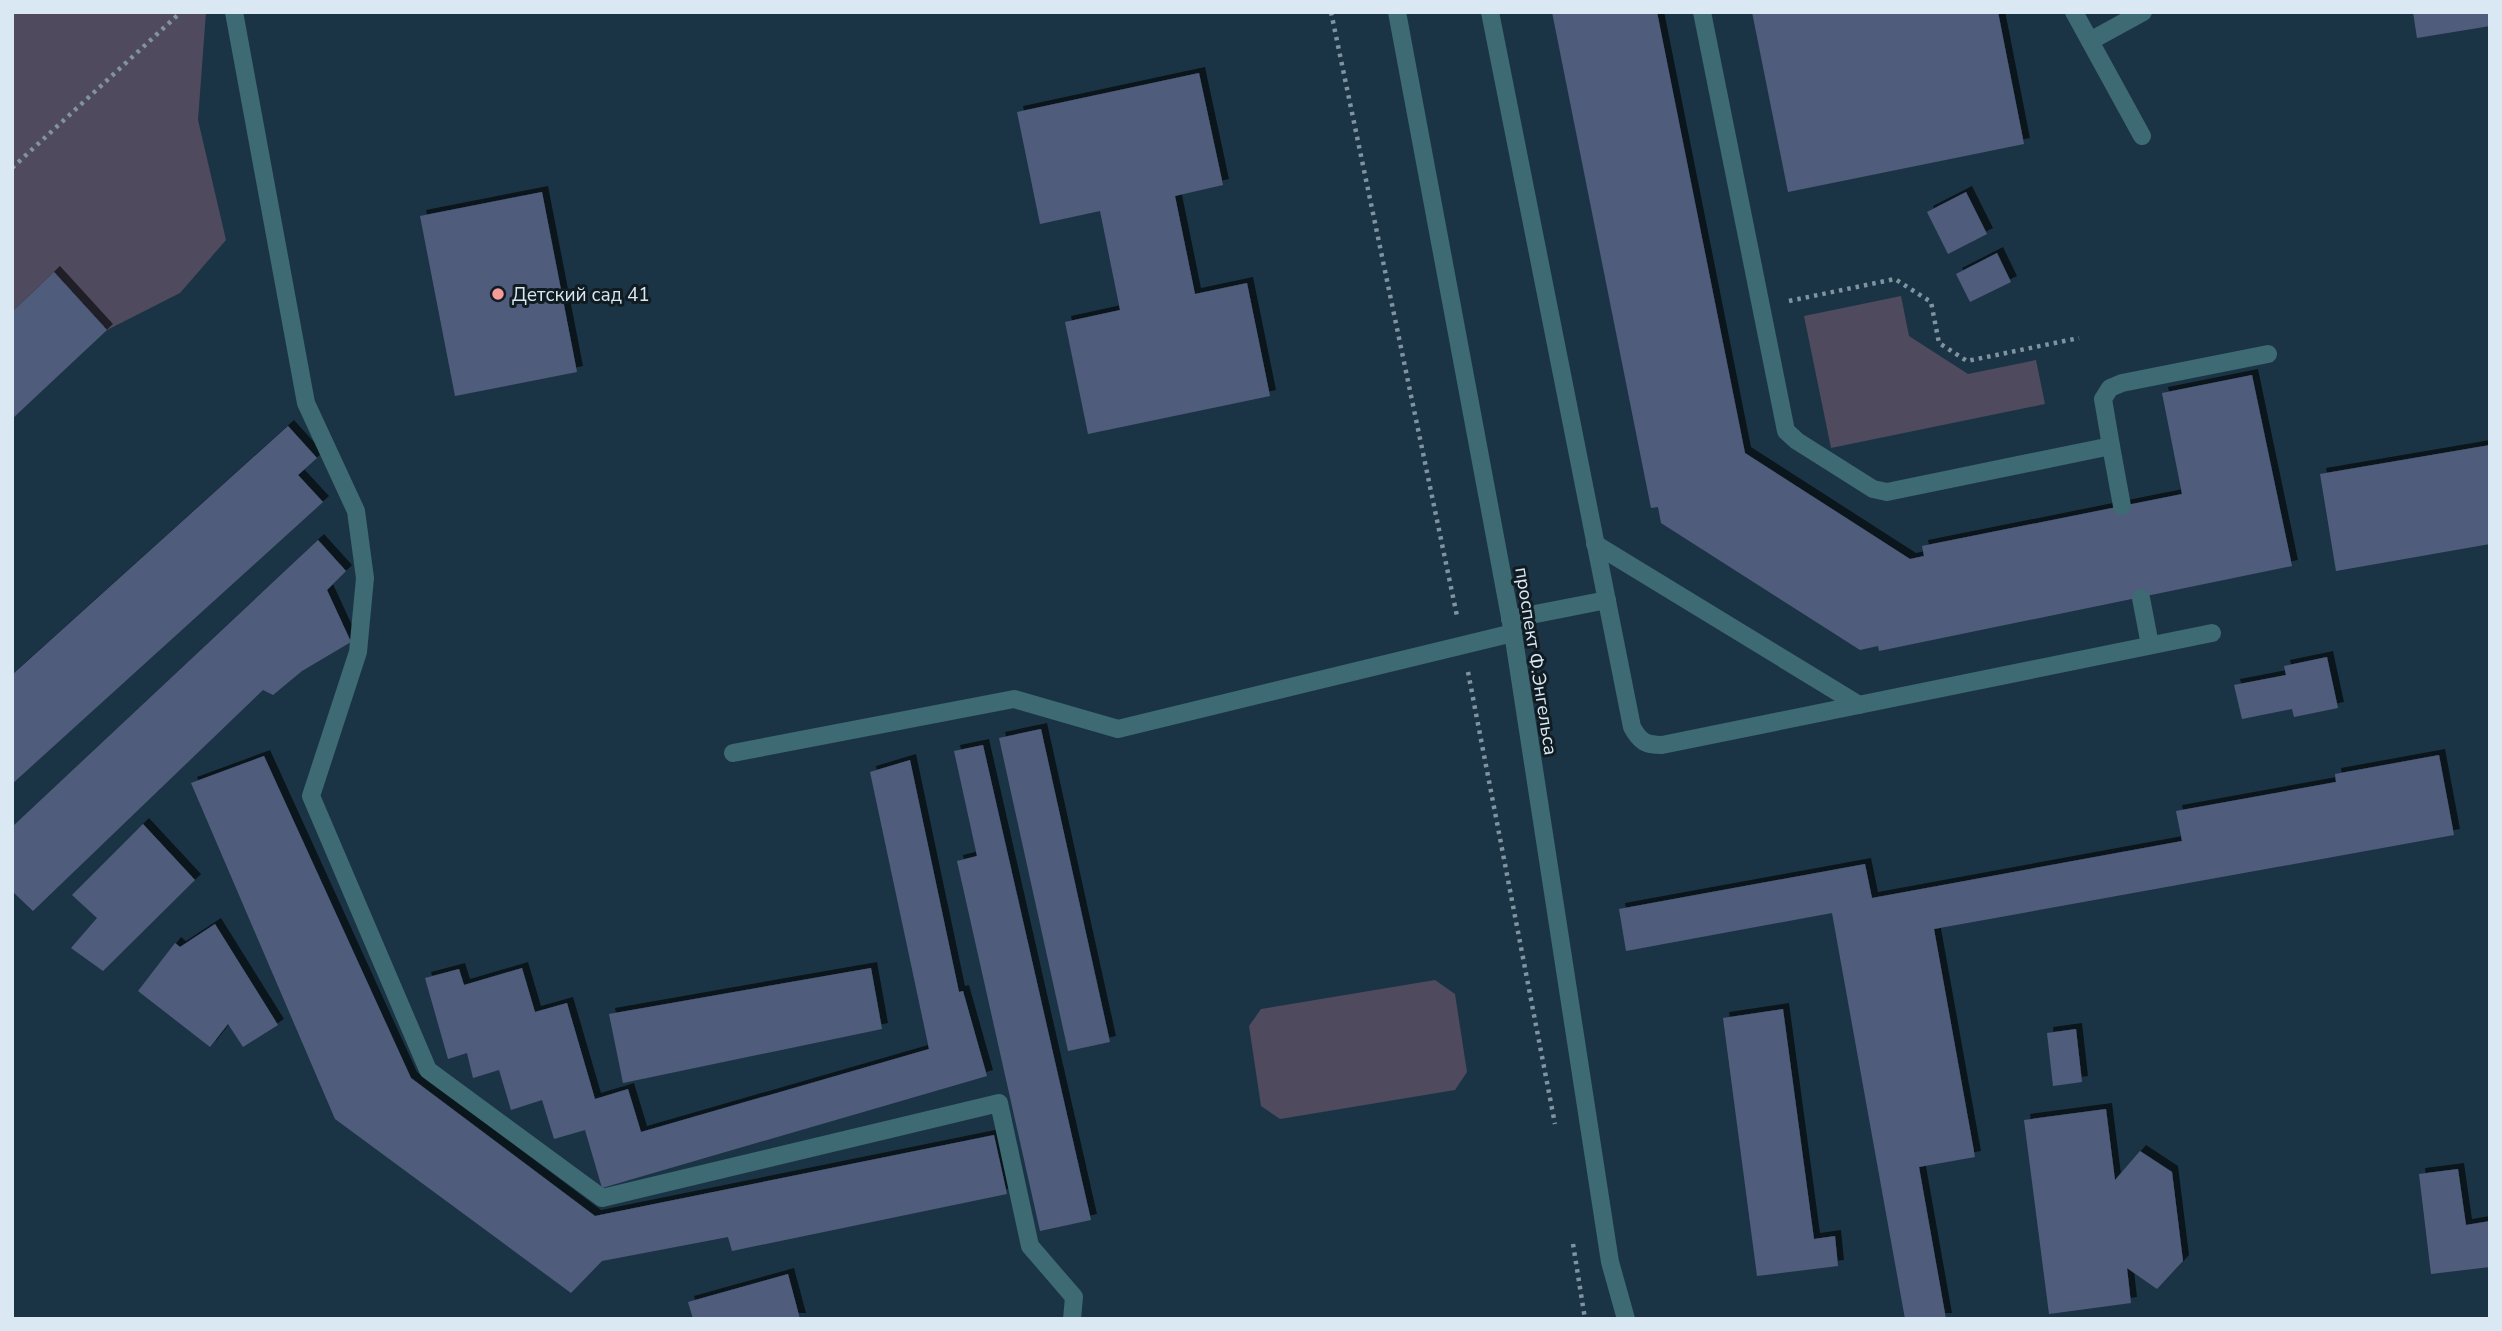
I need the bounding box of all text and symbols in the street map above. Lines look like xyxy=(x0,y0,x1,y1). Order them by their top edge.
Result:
place label: Детский сад 41 xyxy=(512,282,650,308)
marker: Детский сад 41 xyxy=(490,286,506,302)
street label: проспект Ф.Энгельса xyxy=(1508,565,1564,757)

